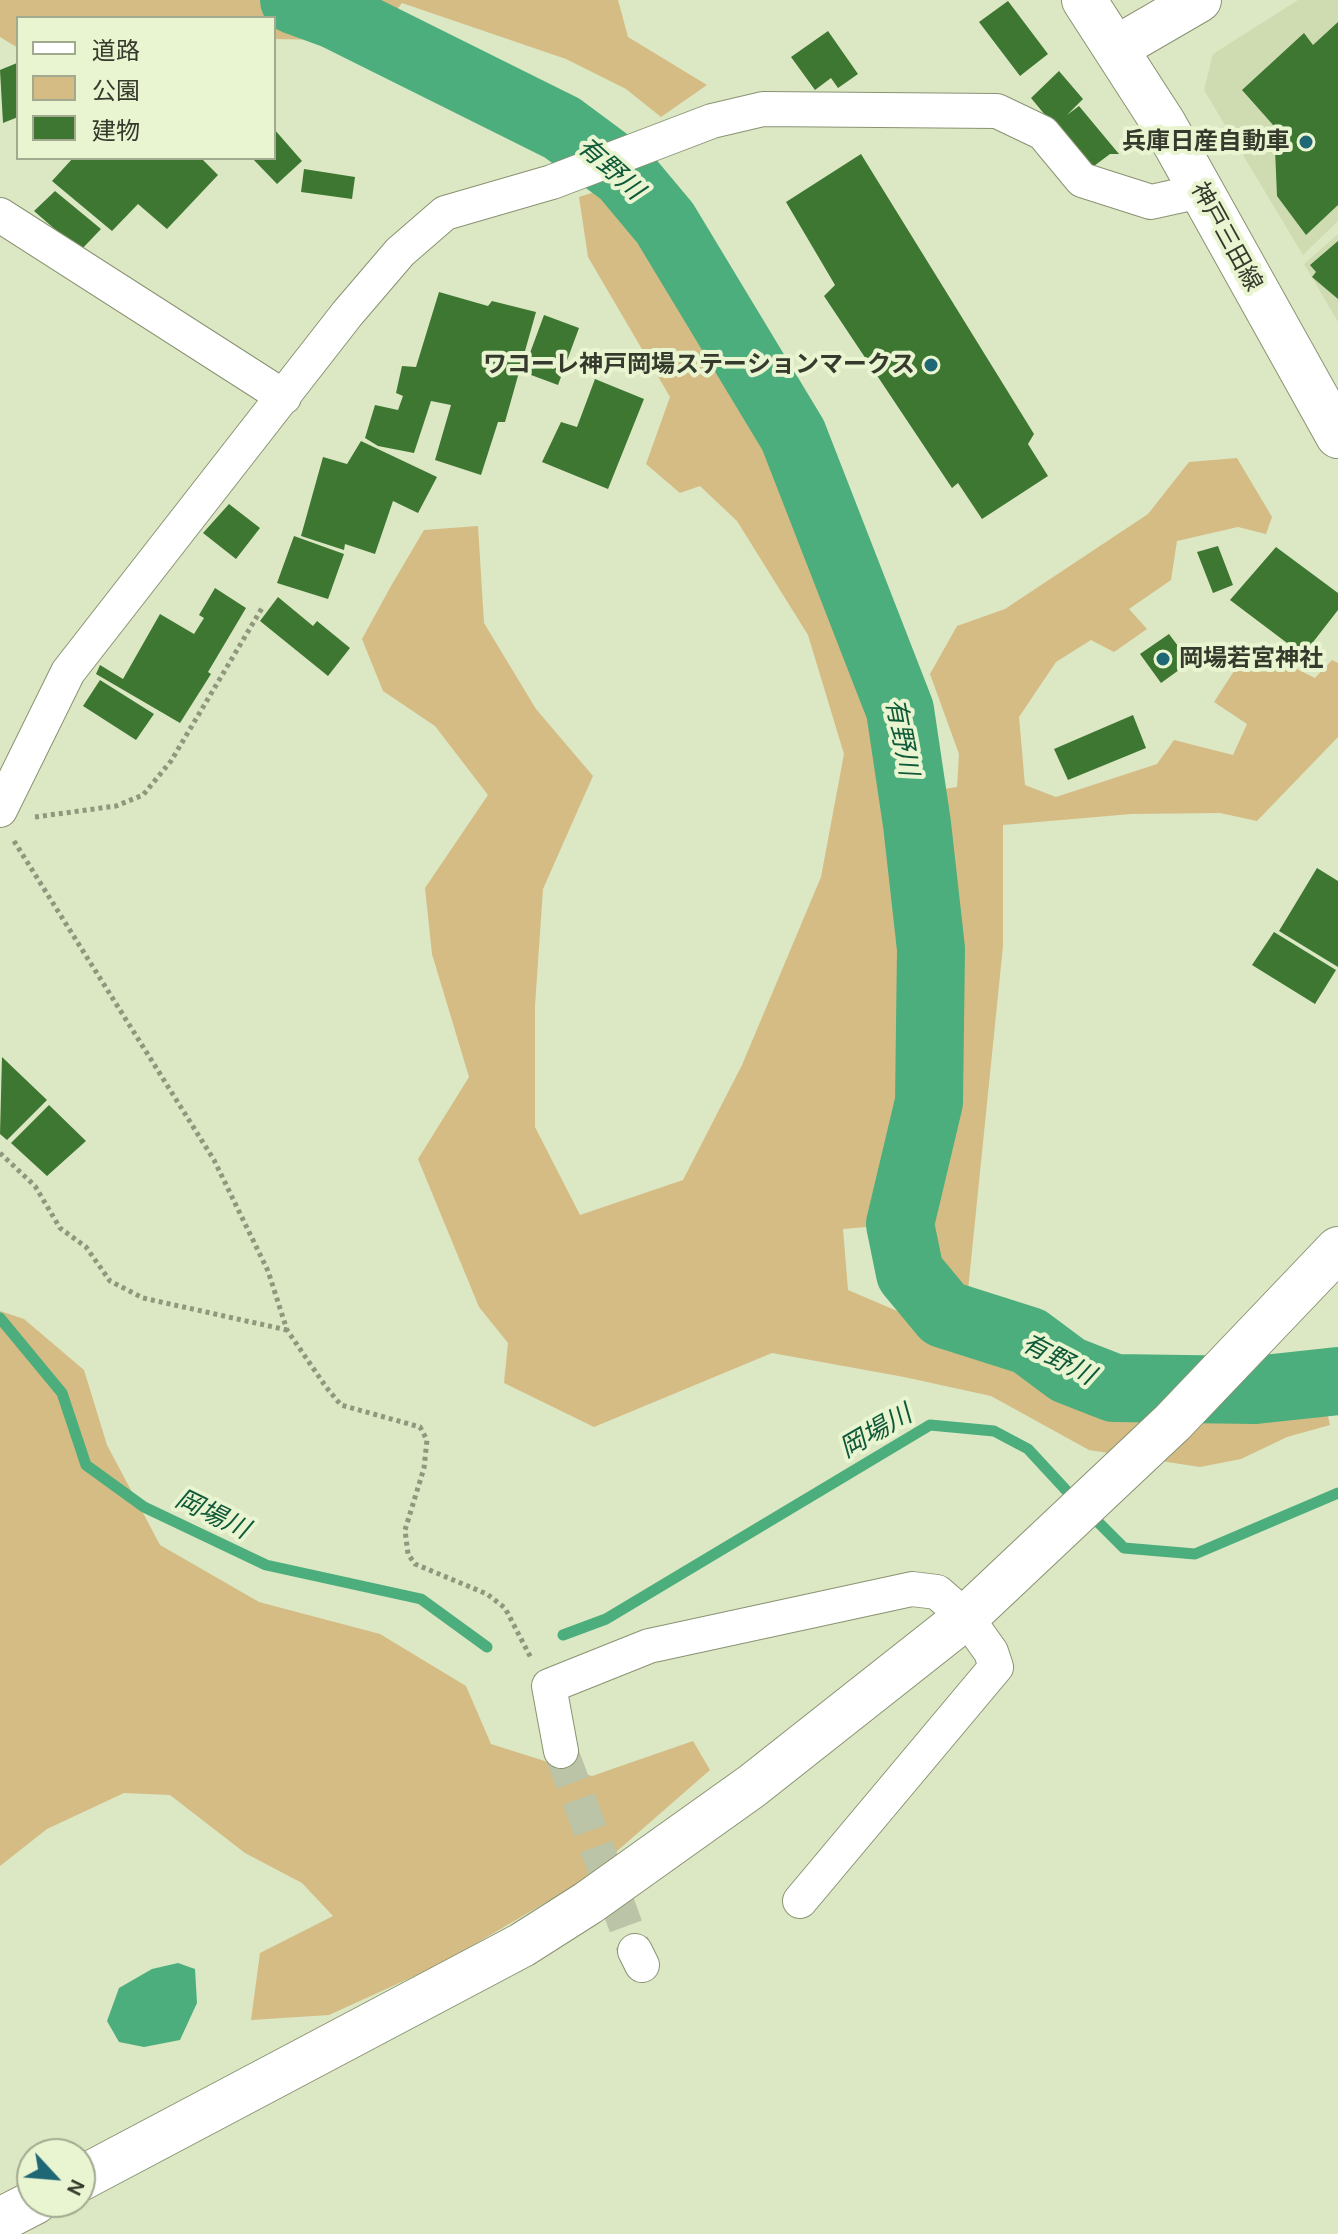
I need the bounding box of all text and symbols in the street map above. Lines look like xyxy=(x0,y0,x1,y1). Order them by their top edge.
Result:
legend xyxy=(16,16,276,160)
text: 道路 xyxy=(92,37,140,65)
text: 公園 xyxy=(92,77,140,105)
text: 建物 xyxy=(92,117,140,145)
place label: 兵庫日産自動車 xyxy=(1122,128,1290,156)
water label: 有野川 xyxy=(571,131,649,207)
marker: 兵庫日産自動車 xyxy=(1297,133,1315,151)
street label: 神戸三田線 xyxy=(1184,178,1268,296)
place label: ワコーレ神戸岡場ステーションマークス xyxy=(483,351,915,379)
marker: ワコーレ神戸岡場ステーションマークス xyxy=(922,356,940,374)
place label: 岡場若宮神社 xyxy=(1179,645,1323,673)
marker: 岡場若宮神社 xyxy=(1154,650,1172,668)
water label: 有野川 xyxy=(878,696,924,778)
water label: 有野川 xyxy=(1016,1328,1100,1392)
water label: 岡場川 xyxy=(834,1399,918,1465)
water label: 岡場川 xyxy=(170,1484,254,1546)
north arrow xyxy=(16,2138,96,2218)
text: N xyxy=(61,2175,91,2200)

